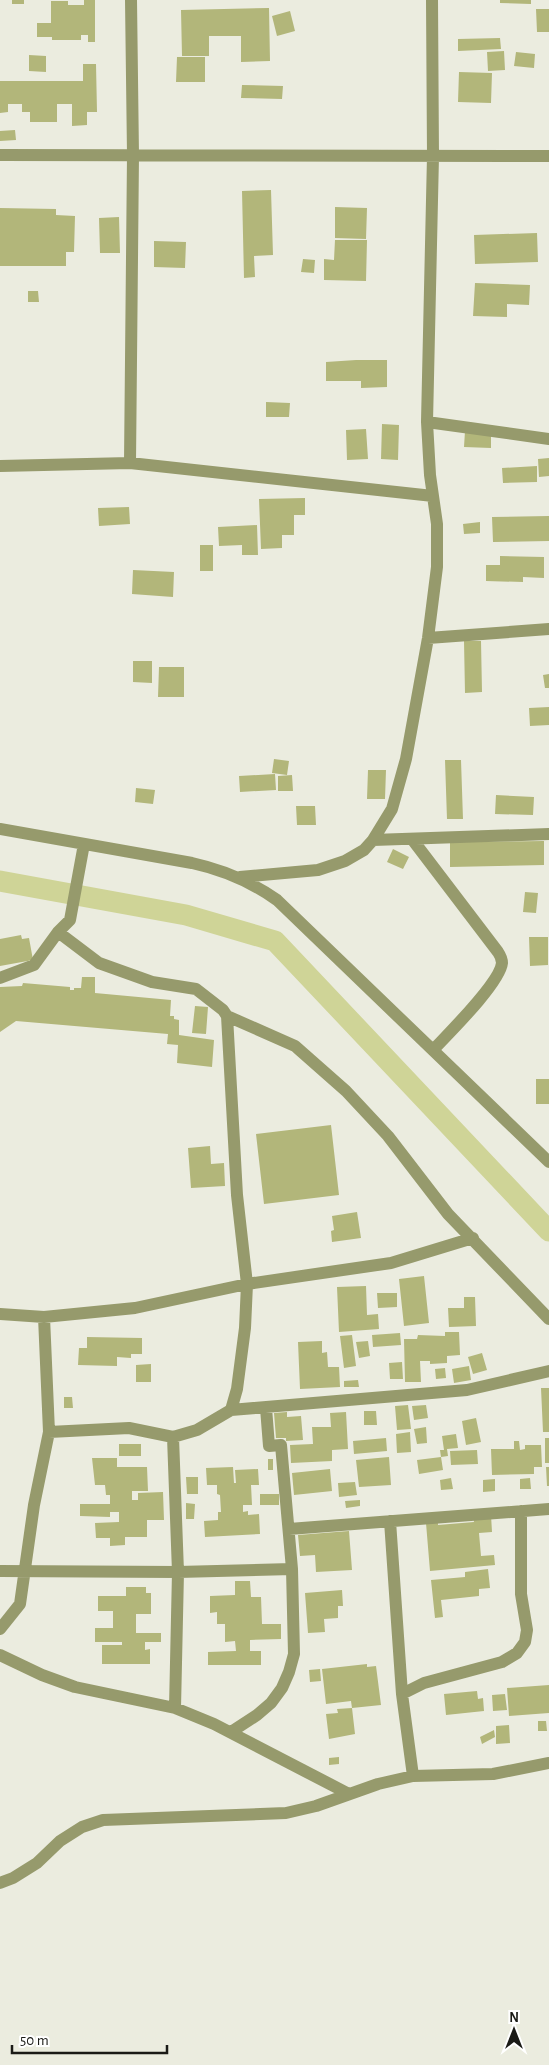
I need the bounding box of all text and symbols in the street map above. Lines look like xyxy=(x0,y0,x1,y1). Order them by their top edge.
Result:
north arrow xyxy=(489,2005,539,2055)
text: N xyxy=(509,2011,519,2025)
scale bar xyxy=(12,2022,168,2054)
text: 50 m xyxy=(20,2033,49,2048)

